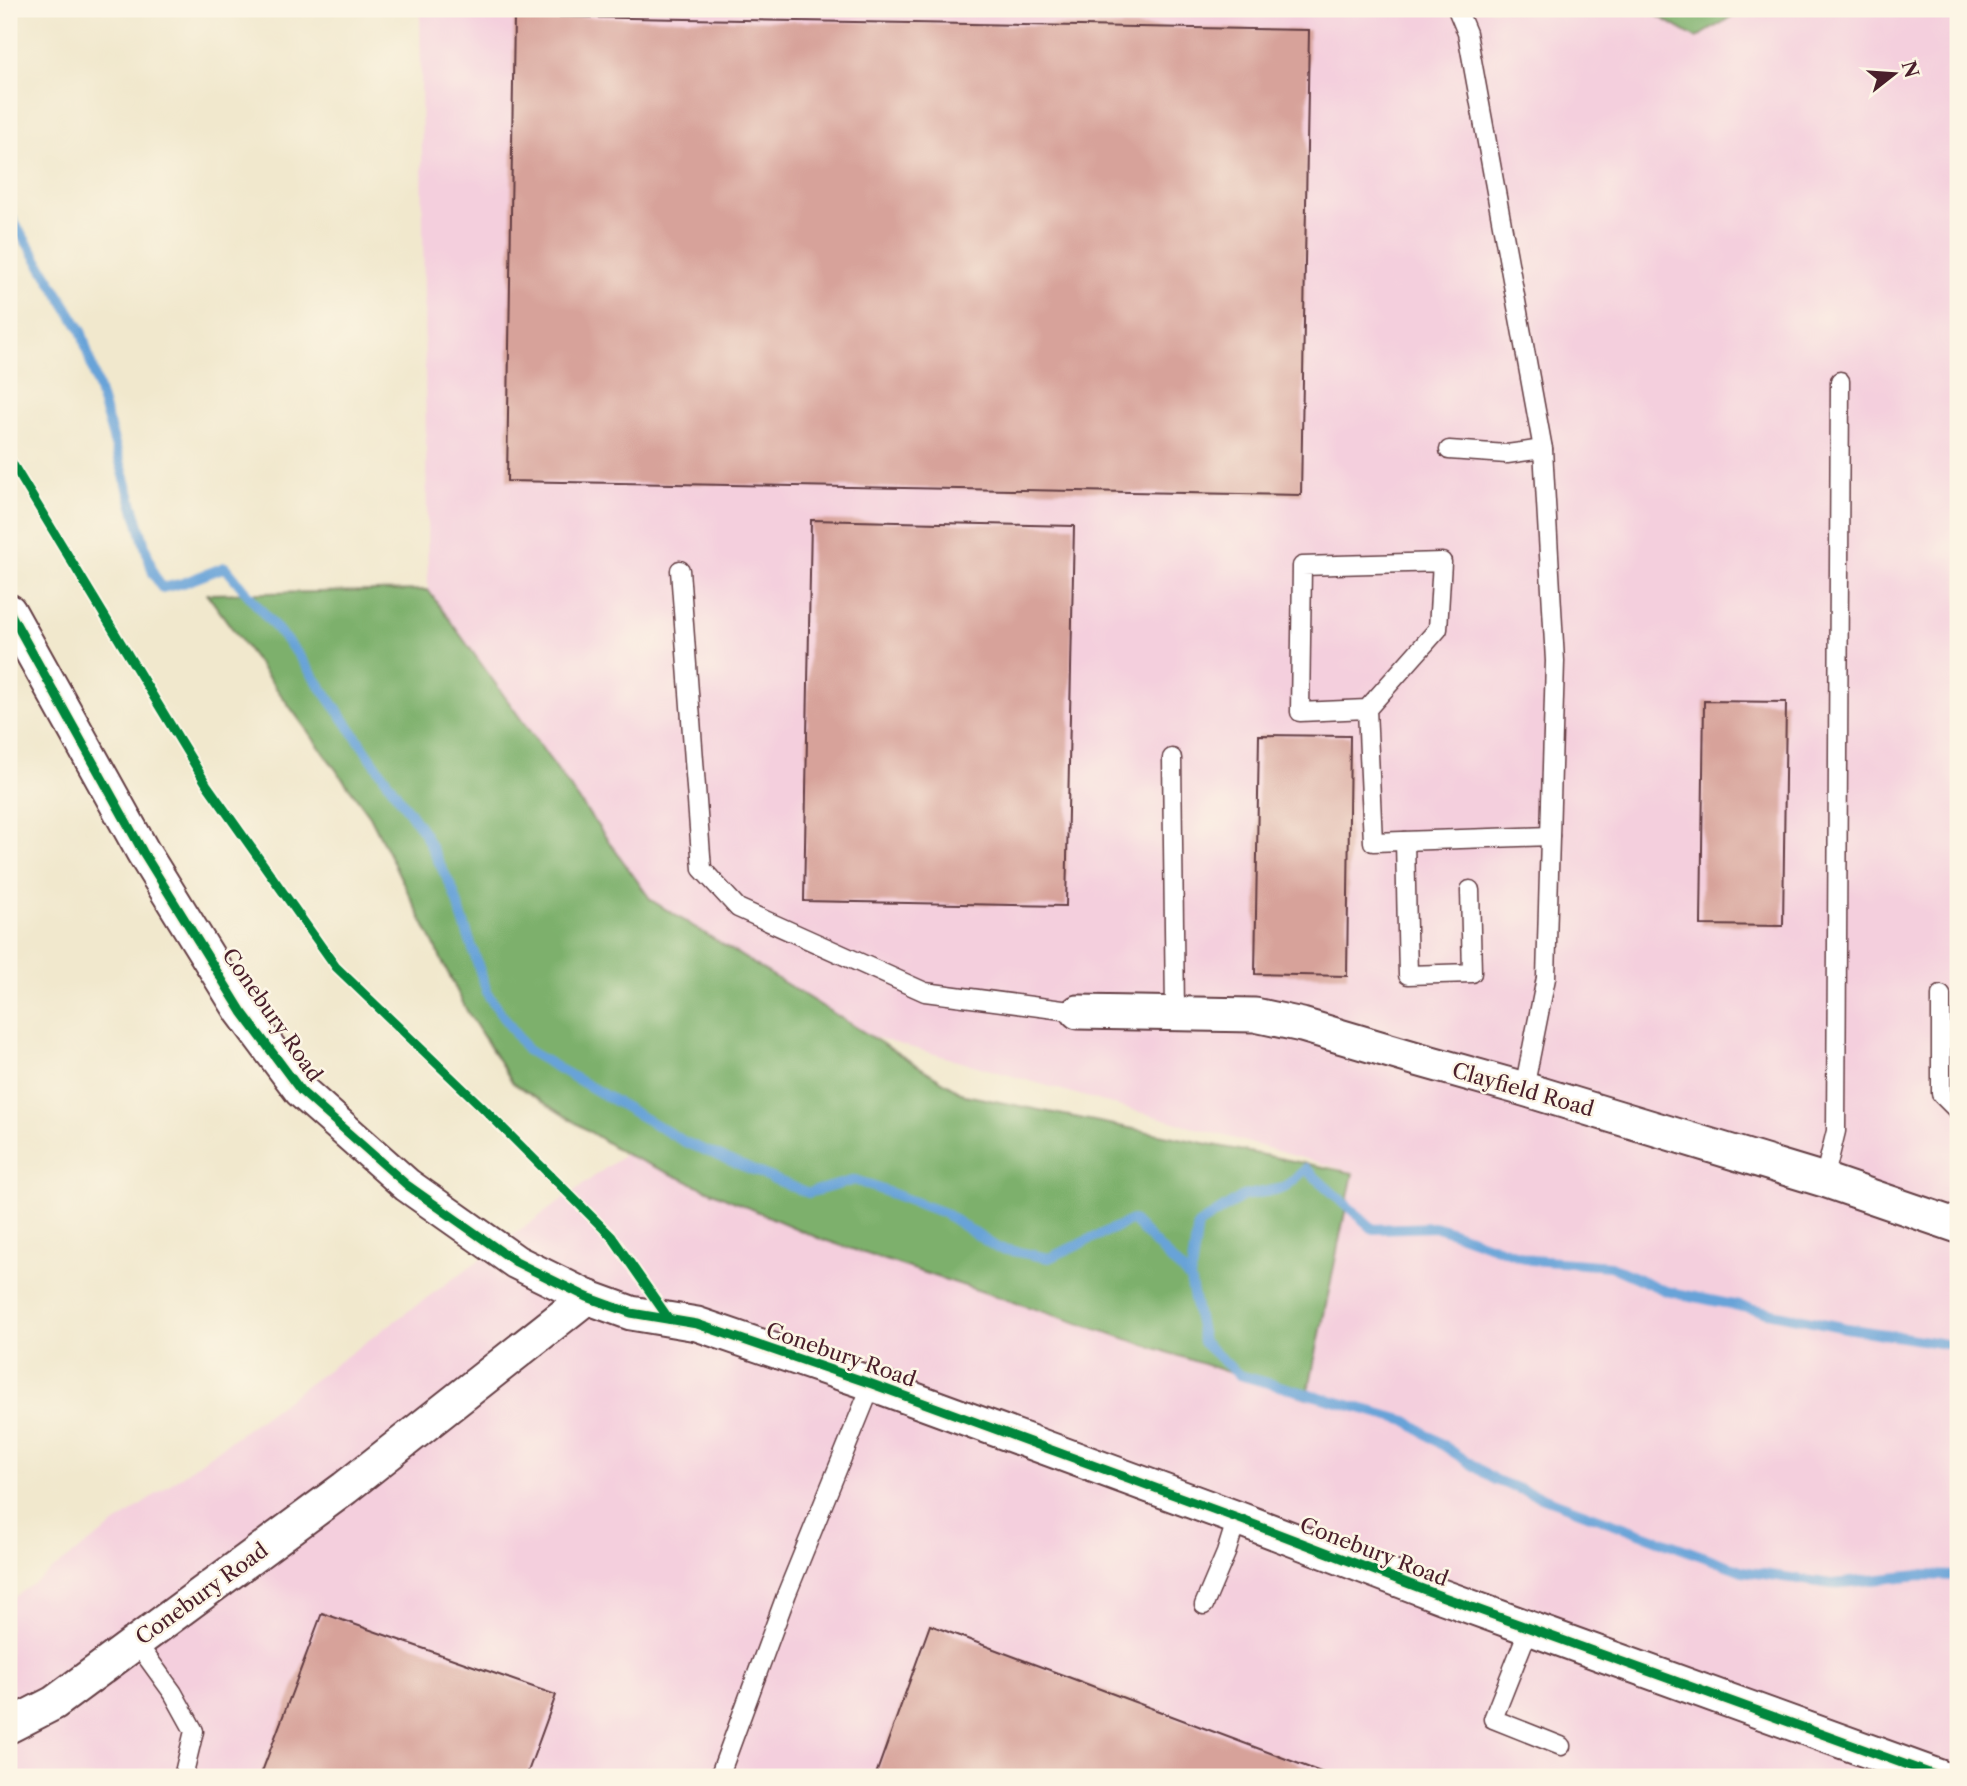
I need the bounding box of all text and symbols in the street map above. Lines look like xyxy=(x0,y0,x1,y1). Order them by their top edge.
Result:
north arrow xyxy=(1858,38,1928,108)
text: N xyxy=(1896,58,1923,80)
street label: Conebury Road xyxy=(217,943,328,1086)
street label: Clayfield Road xyxy=(1449,1057,1597,1122)
street label: Conebury Road xyxy=(763,1317,920,1392)
street label: Conebury Road xyxy=(1296,1512,1452,1591)
street label: Conebury Road xyxy=(131,1537,273,1650)

